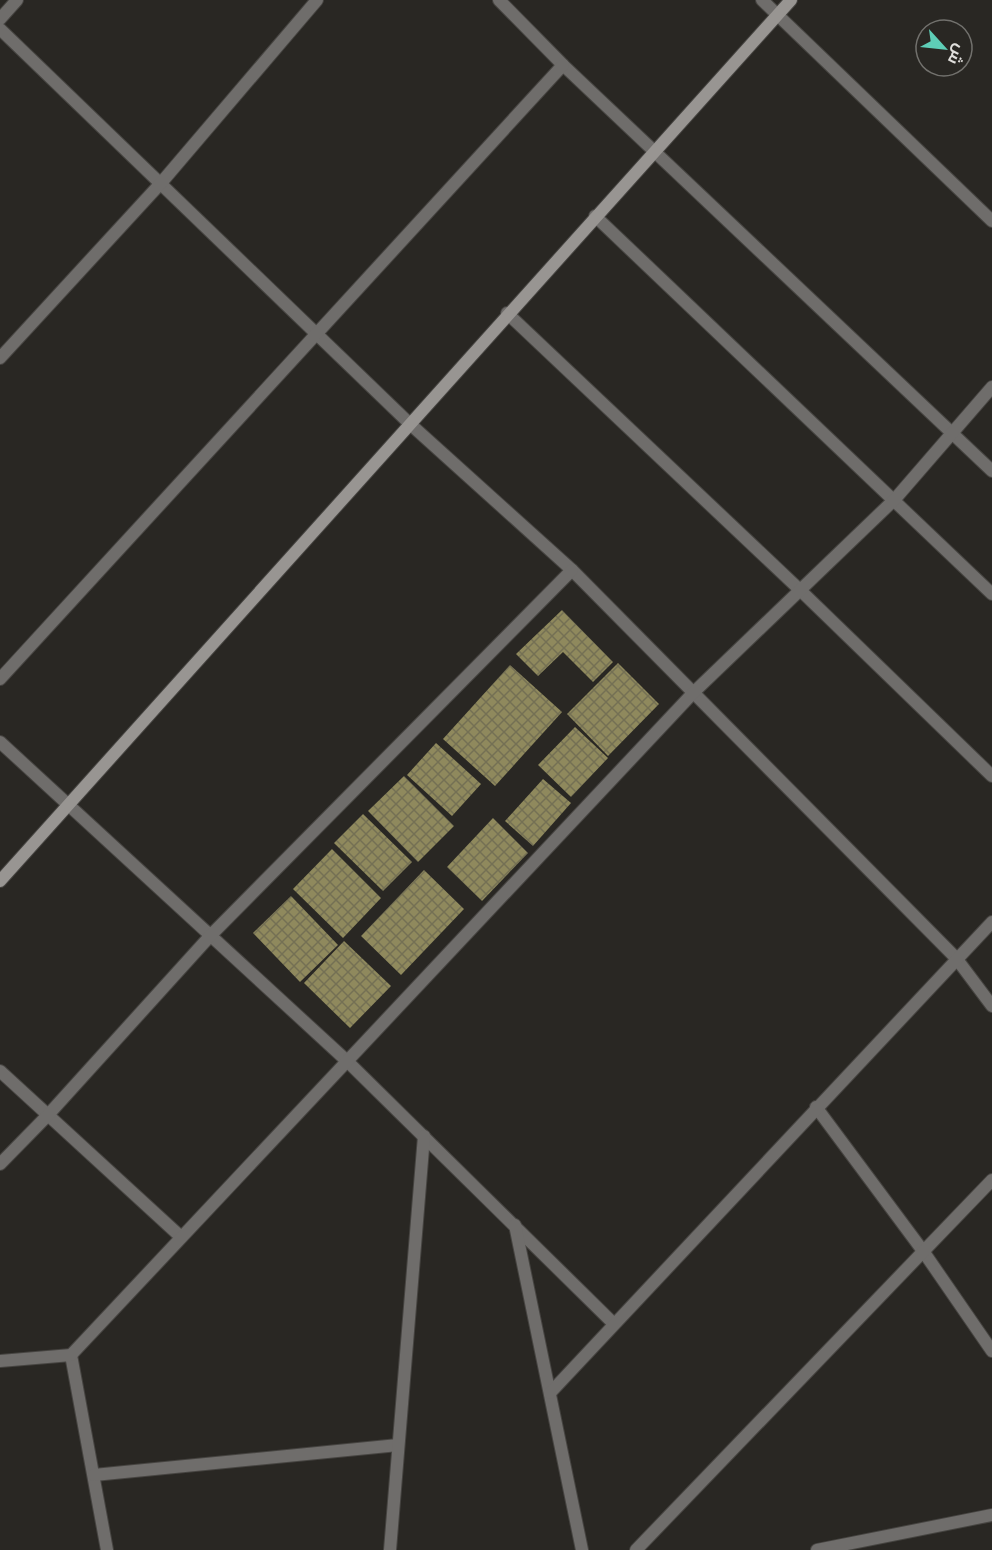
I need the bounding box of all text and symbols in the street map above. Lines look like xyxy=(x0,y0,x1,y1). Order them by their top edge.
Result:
north arrow xyxy=(914,18,974,78)
text: ش xyxy=(944,41,970,68)

